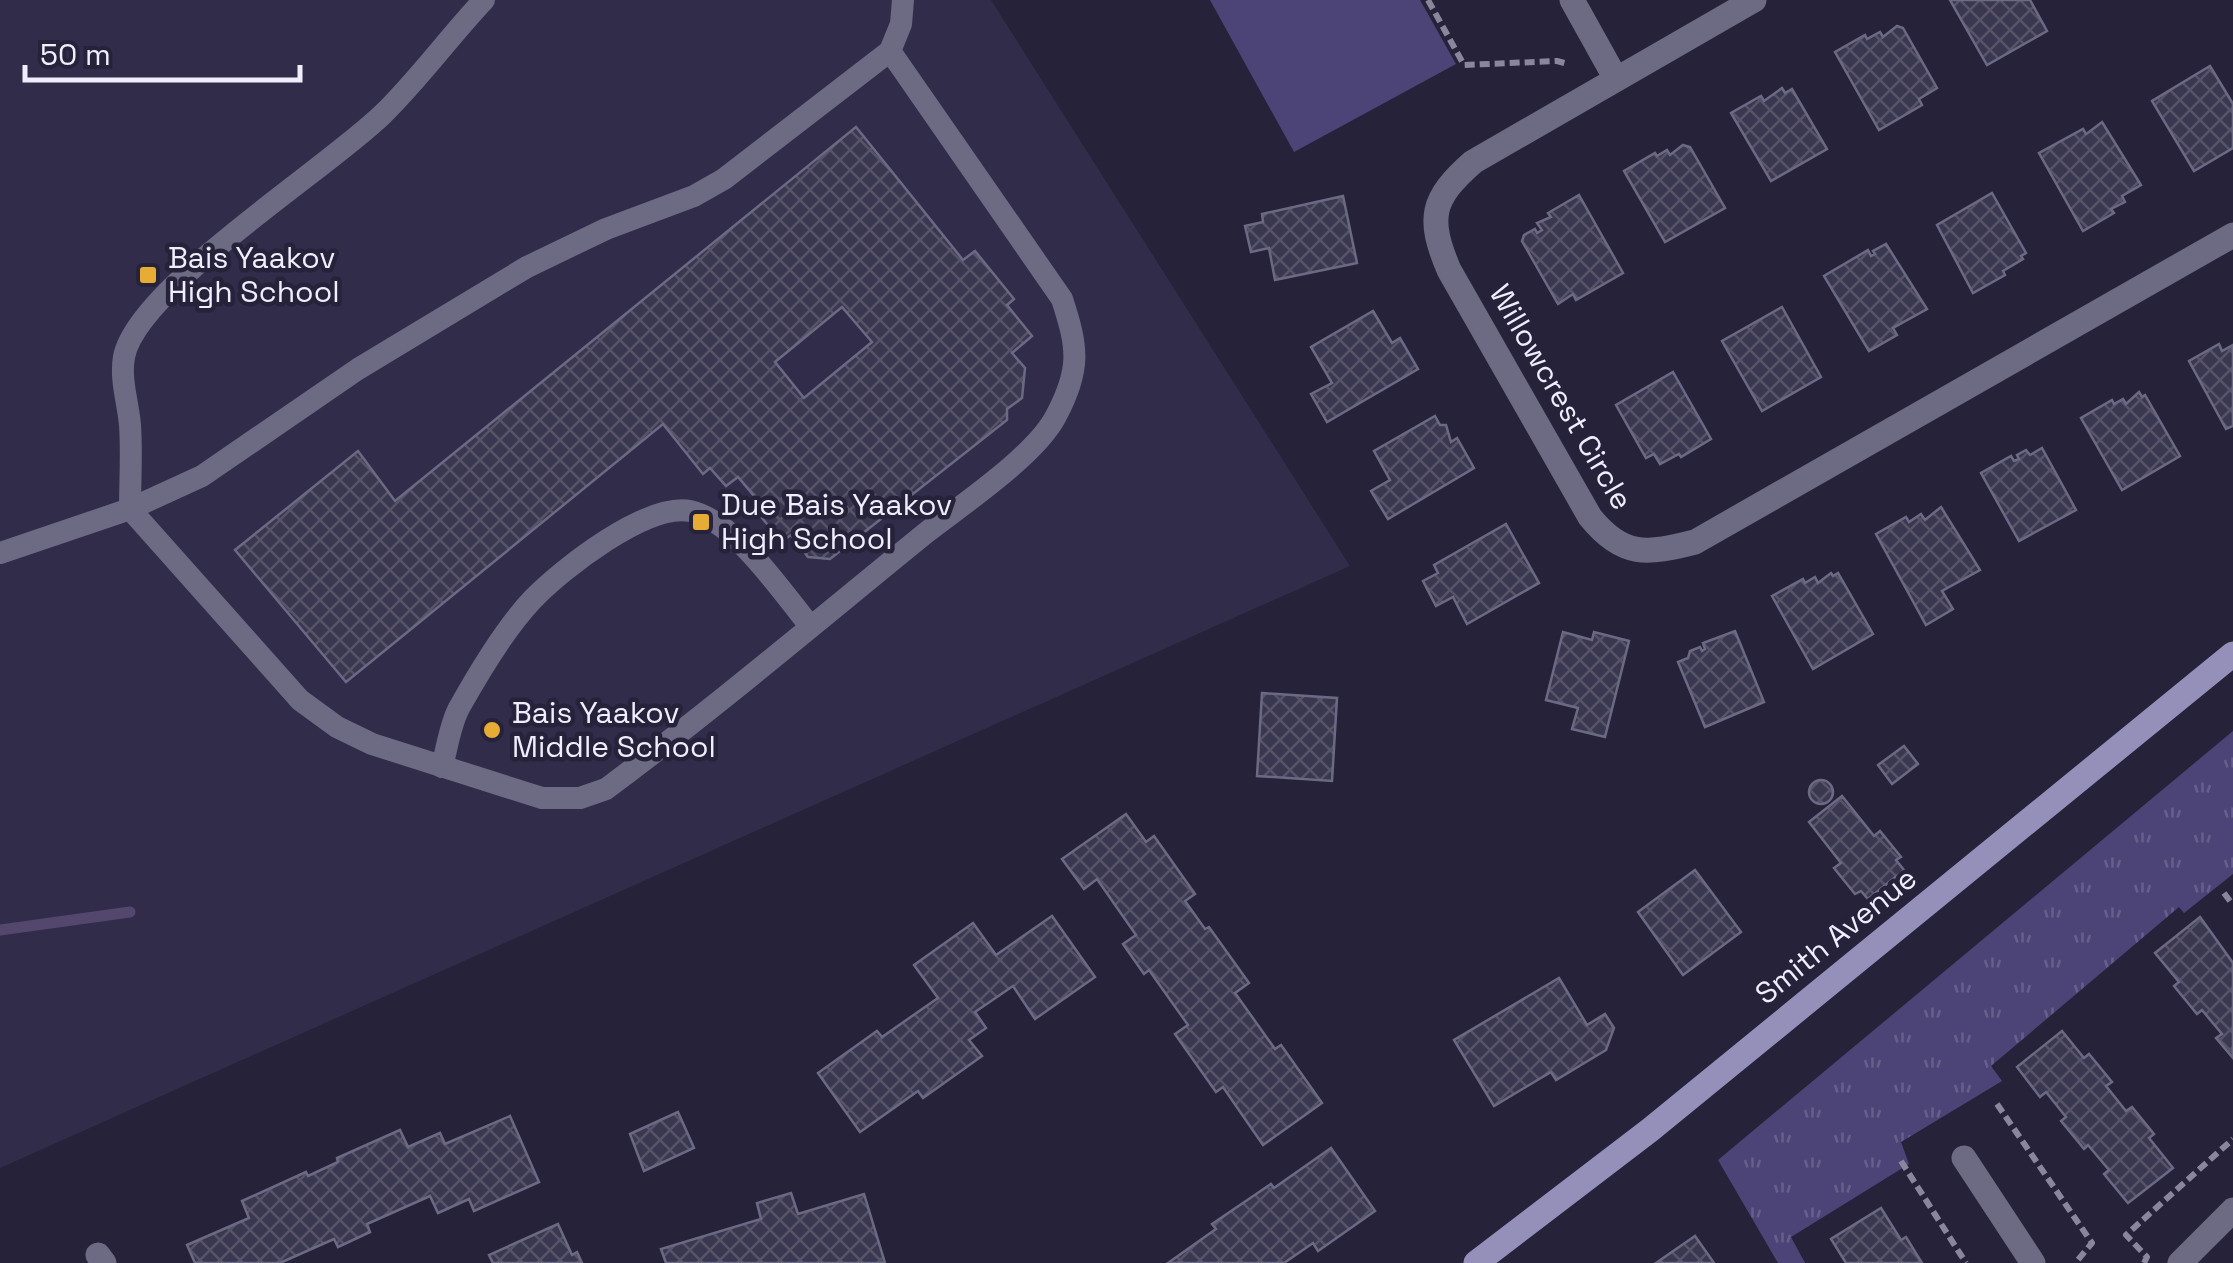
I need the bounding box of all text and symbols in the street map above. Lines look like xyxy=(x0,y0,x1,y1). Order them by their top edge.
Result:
scale bar xyxy=(25,20,300,82)
text: 50 m xyxy=(40,35,111,74)
place label: Bais Yaakov High School xyxy=(168,238,340,311)
marker: Bais Yaakov High School xyxy=(137,264,159,286)
street label: Willowcrest Circle xyxy=(1481,277,1642,517)
place label: Due Bais Yaakov High School xyxy=(721,485,952,558)
marker: Due Bais Yaakov High School xyxy=(690,511,712,533)
place label: Bais Yaakov Middle School xyxy=(512,693,716,766)
marker: Bais Yaakov Middle School xyxy=(481,719,503,741)
street label: Smith Avenue xyxy=(1747,858,1925,1013)

